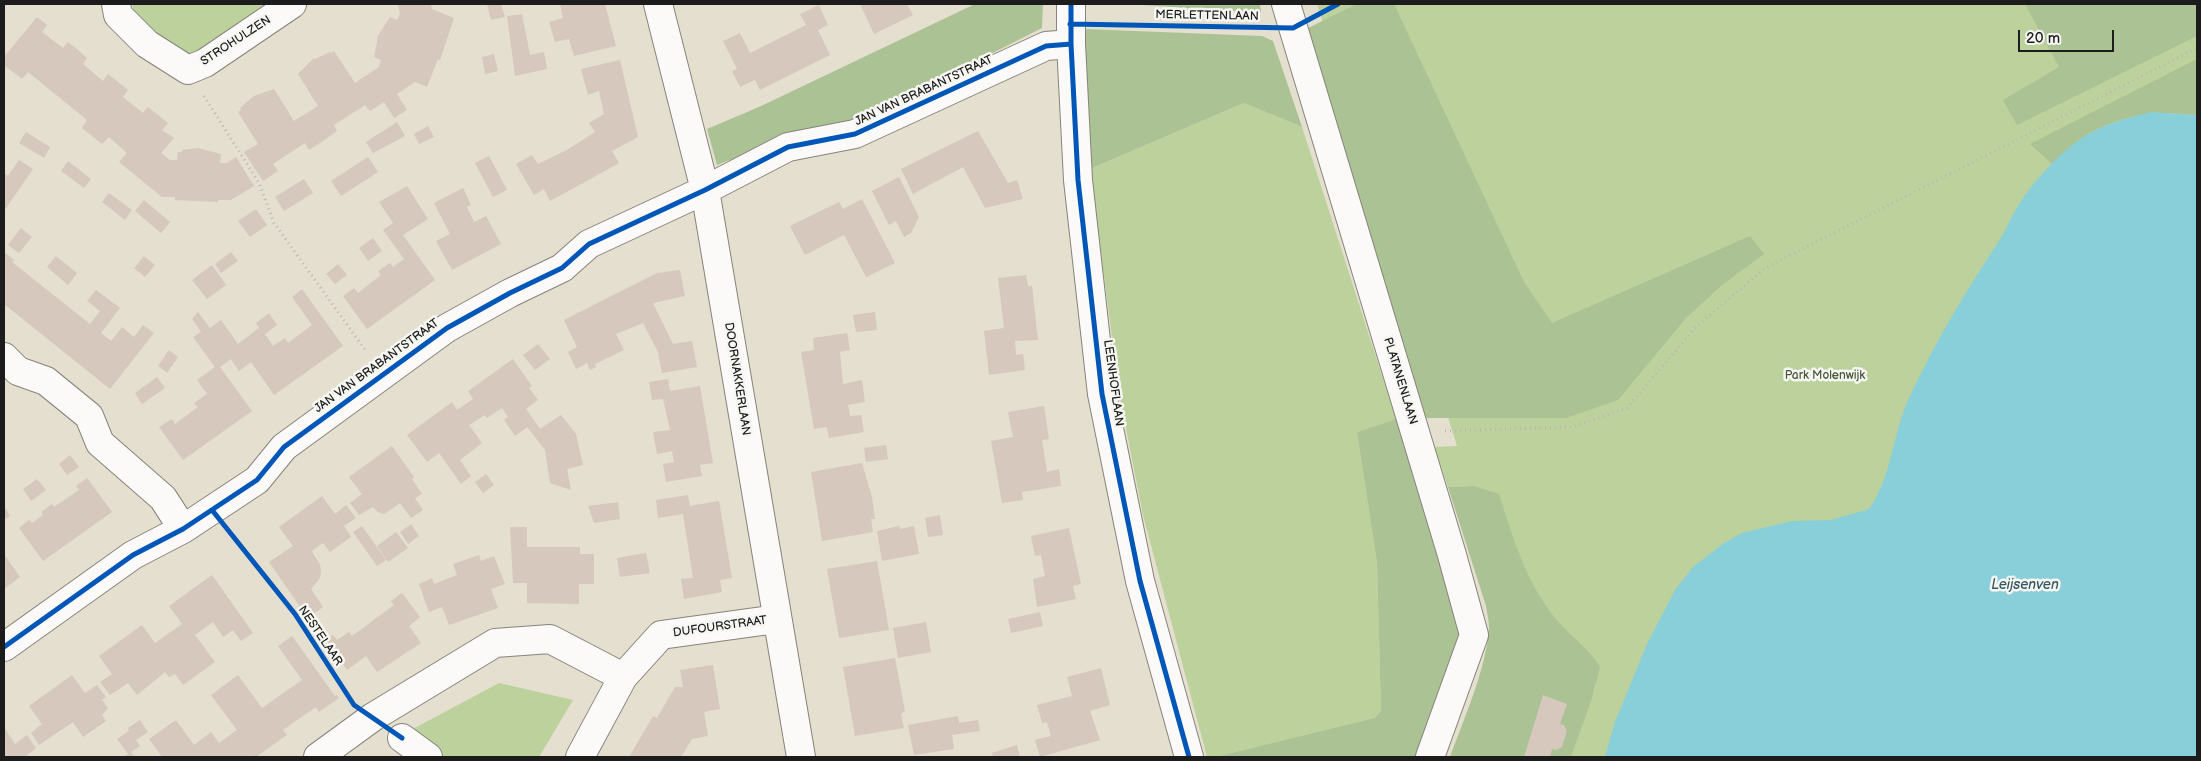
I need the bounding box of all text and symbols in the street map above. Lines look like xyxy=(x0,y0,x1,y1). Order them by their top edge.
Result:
street label: MERLETTENLAAN xyxy=(1155,8,1259,24)
street label: STROHULZEN xyxy=(198,13,274,69)
scale bar xyxy=(2021,20,2117,52)
text: 20 m xyxy=(2026,29,2060,48)
street label: JAN VAN BRABANTSTRAAT xyxy=(853,53,995,129)
street label: JAN VAN BRABANTSTRAAT xyxy=(312,316,442,416)
street label: DOORNAKKERLAAN xyxy=(721,321,753,437)
street label: PLATANENLAAN xyxy=(1380,336,1420,426)
street label: LEENHOFLAAN xyxy=(1100,339,1126,427)
park label: Park Molenwijk xyxy=(1785,369,1865,383)
water label: Leijsenven xyxy=(1991,577,2059,593)
street label: NESTELAAR xyxy=(295,603,345,669)
street label: DUFOURSTRAAT xyxy=(672,613,768,641)

